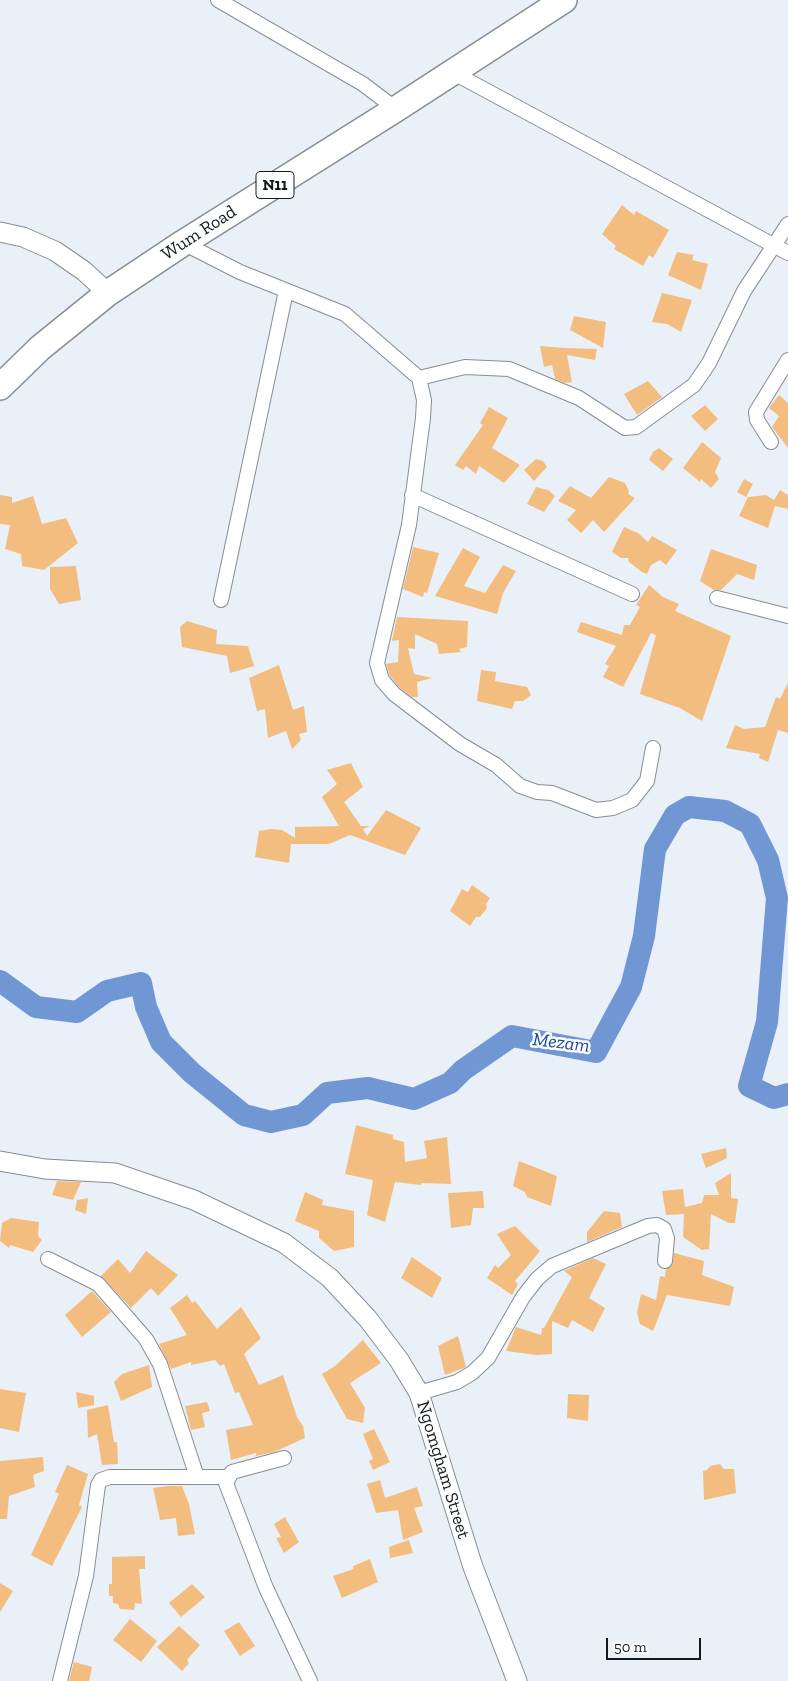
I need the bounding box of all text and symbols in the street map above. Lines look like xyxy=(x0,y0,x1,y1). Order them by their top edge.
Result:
road number: N11 xyxy=(256,172,294,198)
street label: Wum Road xyxy=(158,201,240,265)
water label: Mezam xyxy=(531,1028,591,1058)
street label: Ngomgham Street xyxy=(412,1398,474,1542)
scale bar xyxy=(608,1628,703,1660)
text: 50 m xyxy=(614,1638,647,1656)

